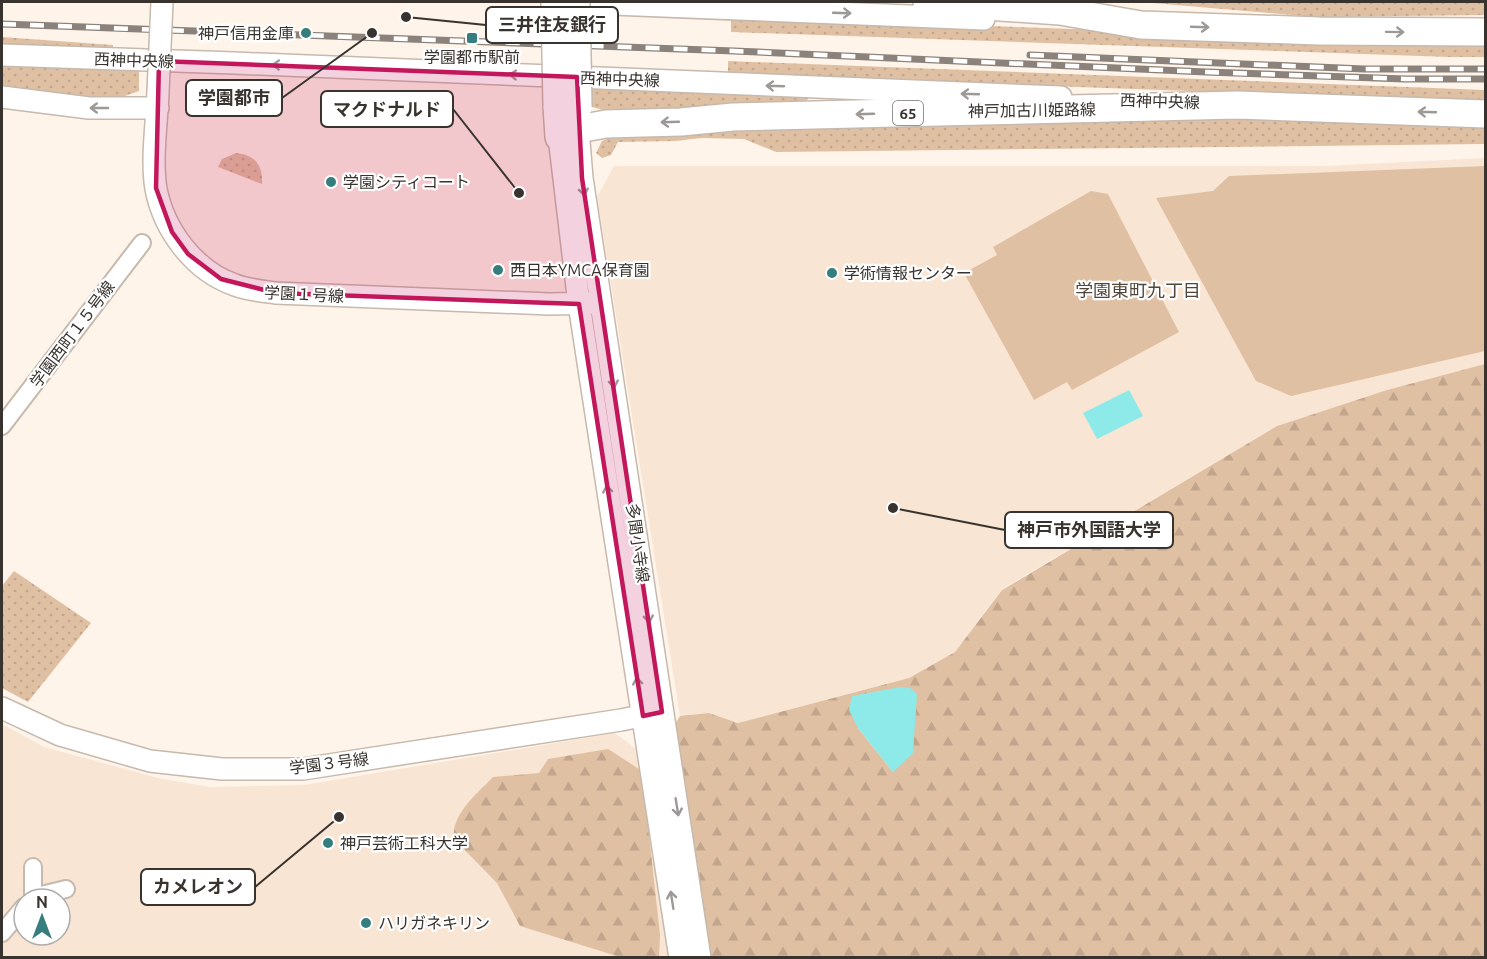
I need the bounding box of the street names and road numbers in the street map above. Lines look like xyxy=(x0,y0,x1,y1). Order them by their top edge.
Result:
street label: 西神中央線 xyxy=(94,50,174,70)
street label: 西神中央線 xyxy=(580,69,660,89)
street label: 西神中央線 xyxy=(1120,91,1200,111)
street label: 神戸加古川姫路線 xyxy=(968,100,1096,120)
road number: 65 xyxy=(893,101,923,125)
street label: 学園西町１５号線 xyxy=(26,277,118,391)
street label: 学園１号線 xyxy=(264,283,344,305)
street label: 多聞小寺線 xyxy=(624,502,652,584)
street label: 学園３号線 xyxy=(288,749,370,777)

